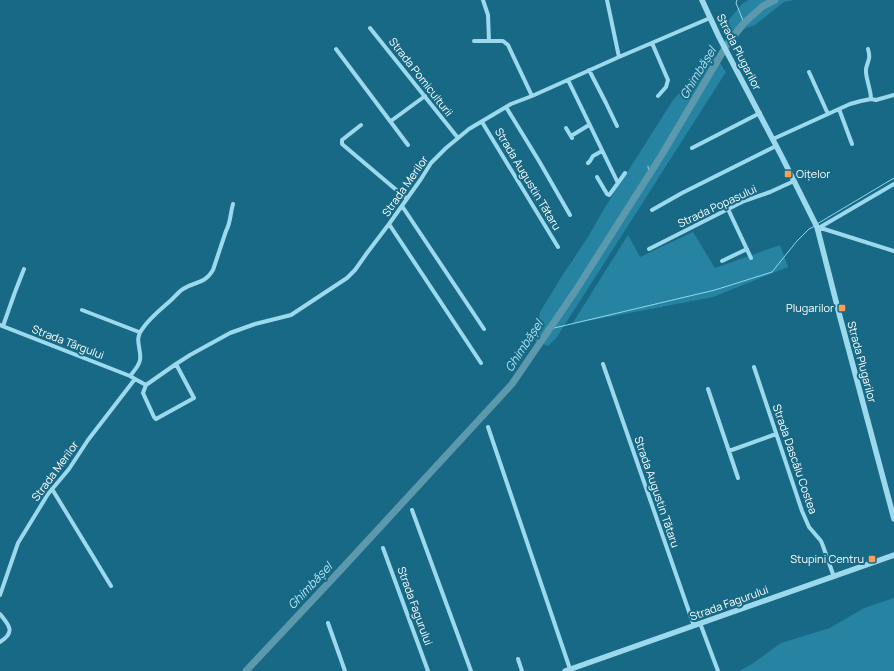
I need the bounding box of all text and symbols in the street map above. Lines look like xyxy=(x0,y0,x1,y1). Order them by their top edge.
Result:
street label: Strada Plugarilor xyxy=(714,11,765,93)
street label: Strada Pomiculturii xyxy=(386,34,457,119)
water label: Ghimbășel xyxy=(675,41,721,102)
street label: Strada Augustin Tătaru xyxy=(492,125,565,233)
street label: Strada Merilor xyxy=(378,152,431,219)
place label: Oițelor xyxy=(796,166,830,181)
marker: Oițelor xyxy=(783,169,793,179)
street label: Strada Popasului xyxy=(675,181,759,230)
place label: Plugarilor xyxy=(786,300,834,315)
marker: Plugarilor xyxy=(837,303,847,313)
water label: Ghimbășel xyxy=(501,315,548,375)
street label: Strada Plugarilor xyxy=(844,319,881,404)
street label: Strada Târgului xyxy=(30,321,106,362)
street label: Strada Dascălu Costea xyxy=(770,402,821,516)
street label: Strada Augustin Tătaru xyxy=(631,434,684,550)
street label: Strada Merilor xyxy=(28,438,82,504)
place label: Stupini Centru xyxy=(790,551,864,566)
marker: Stupini Centru xyxy=(867,554,877,564)
water label: Ghimbășel xyxy=(283,557,337,613)
street label: Strada Fagurului xyxy=(394,564,437,647)
street label: Strada Fagurului xyxy=(687,581,770,624)

